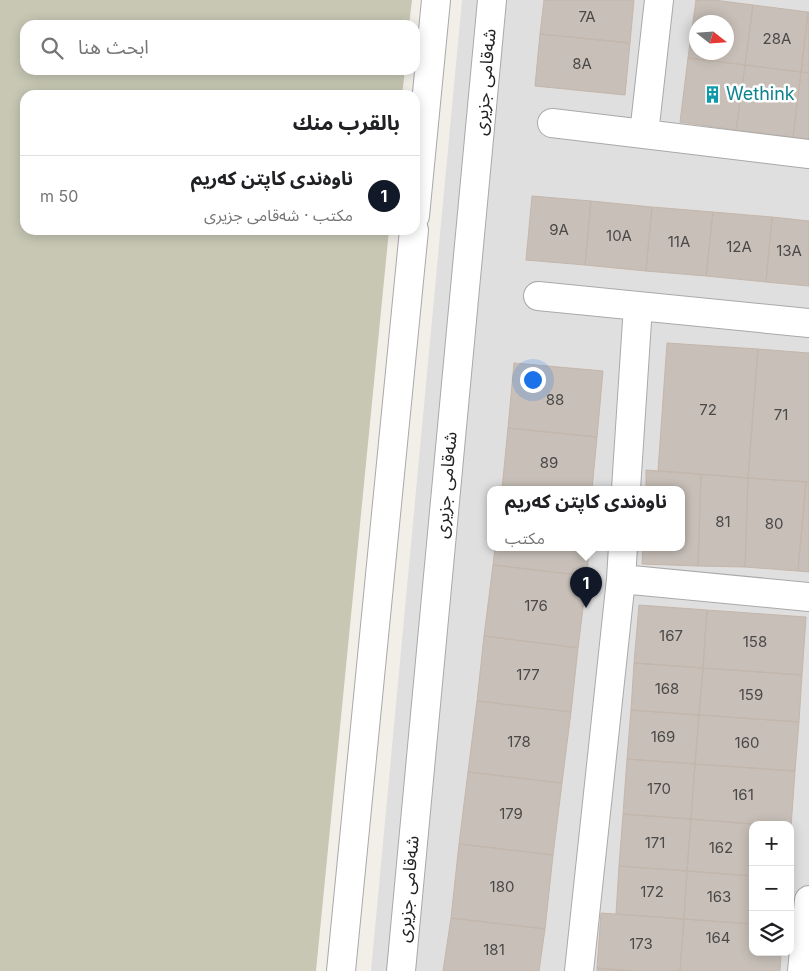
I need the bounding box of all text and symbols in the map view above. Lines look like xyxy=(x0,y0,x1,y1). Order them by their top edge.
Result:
house number: 7A xyxy=(578,7,596,26)
north arrow xyxy=(689,15,734,60)
search box xyxy=(20,20,420,75)
street label: شەقامی جزیری xyxy=(469,28,501,136)
house number: 28A xyxy=(763,29,791,48)
icon: search xyxy=(38,34,66,62)
text: ابحث هنا xyxy=(78,36,149,59)
house number: 8A xyxy=(572,54,592,73)
place label: Wethink xyxy=(726,83,795,104)
building icon: Wethink xyxy=(702,84,722,104)
text: بالقرب منك xyxy=(293,110,400,135)
text: ناوەندی کاپتن کەریم xyxy=(191,167,353,190)
text: 50 m xyxy=(40,186,78,206)
text: 1 xyxy=(381,186,387,206)
text: مكتب · شەقامی جزیری xyxy=(204,205,353,225)
house number: 9A xyxy=(549,220,569,239)
house number: 10A xyxy=(606,226,632,245)
house number: 11A xyxy=(668,232,690,251)
house number: 12A xyxy=(726,237,752,256)
house number: 13A xyxy=(776,241,802,260)
your location xyxy=(520,367,546,393)
house number: 88 xyxy=(546,390,564,409)
house number: 72 xyxy=(699,400,717,419)
house number: 71 xyxy=(774,405,788,424)
street label: شەقامی جزیری xyxy=(430,431,462,539)
house number: 89 xyxy=(540,453,558,472)
popup xyxy=(487,486,685,551)
text: ناوەندی کاپتن کەریم xyxy=(505,490,667,513)
house number: 81 xyxy=(715,512,731,531)
house number: 80 xyxy=(765,514,783,533)
text: مكتب xyxy=(505,528,545,548)
pin: 1 xyxy=(570,567,602,608)
house number: 176 xyxy=(524,596,548,615)
house number: 167 xyxy=(659,626,683,645)
house number: 158 xyxy=(743,632,767,651)
house number: 177 xyxy=(516,665,540,684)
house number: 168 xyxy=(655,679,679,698)
house number: 159 xyxy=(739,685,763,704)
house number: 169 xyxy=(651,727,675,746)
house number: 178 xyxy=(507,732,531,751)
house number: 160 xyxy=(735,733,759,752)
house number: 170 xyxy=(647,779,671,798)
house number: 161 xyxy=(732,785,754,804)
house number: 179 xyxy=(499,804,523,823)
map controls xyxy=(749,821,794,956)
button: + xyxy=(749,821,794,866)
house number: 171 xyxy=(645,833,665,852)
street label: شەقامی جزیری xyxy=(392,835,424,943)
house number: 162 xyxy=(709,838,733,857)
button: − xyxy=(749,866,794,911)
house number: 180 xyxy=(490,877,514,896)
house number: 172 xyxy=(640,882,664,901)
house number: 163 xyxy=(707,887,731,906)
button: layers xyxy=(749,911,794,956)
house number: 164 xyxy=(705,928,731,947)
house number: 173 xyxy=(629,934,653,953)
house number: 181 xyxy=(483,940,505,959)

